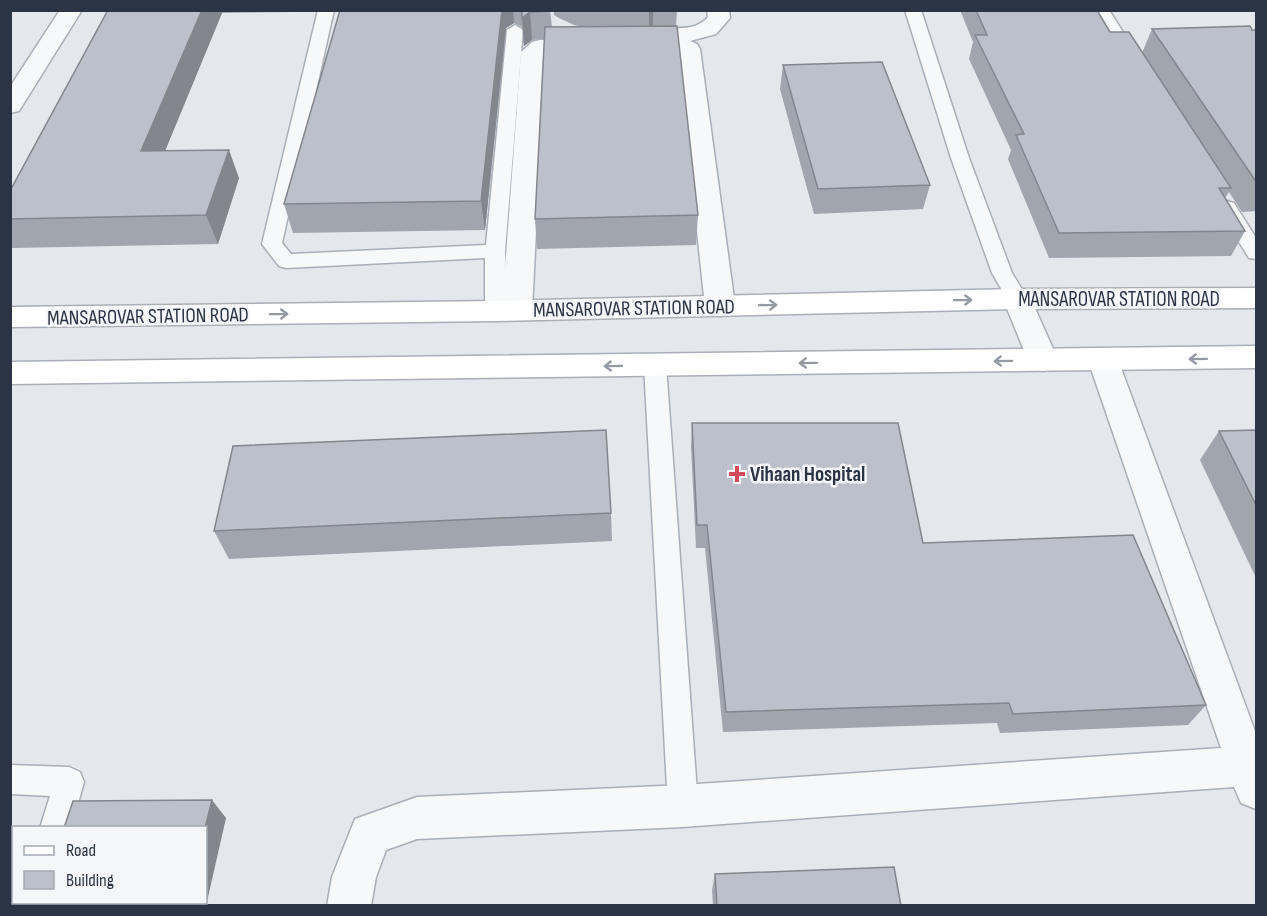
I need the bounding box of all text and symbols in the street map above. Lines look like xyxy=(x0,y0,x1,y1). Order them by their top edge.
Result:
street label: MANSAROVAR STATION ROAD xyxy=(1018,287,1220,312)
street label: MANSAROVAR STATION ROAD xyxy=(533,294,735,323)
one-way arrow xyxy=(952,294,972,306)
one-way arrow xyxy=(757,299,777,310)
street label: MANSAROVAR STATION ROAD xyxy=(47,302,249,331)
one-way arrow xyxy=(268,308,288,320)
one-way arrow xyxy=(1189,353,1209,364)
one-way arrow xyxy=(994,355,1014,367)
one-way arrow xyxy=(799,357,819,369)
one-way arrow xyxy=(604,360,624,371)
place label: Vihaan Hospital xyxy=(750,462,865,487)
marker: Vihaan Hospital xyxy=(728,465,746,483)
legend xyxy=(12,826,207,904)
text: Road xyxy=(66,840,96,861)
text: Building xyxy=(66,870,114,891)

